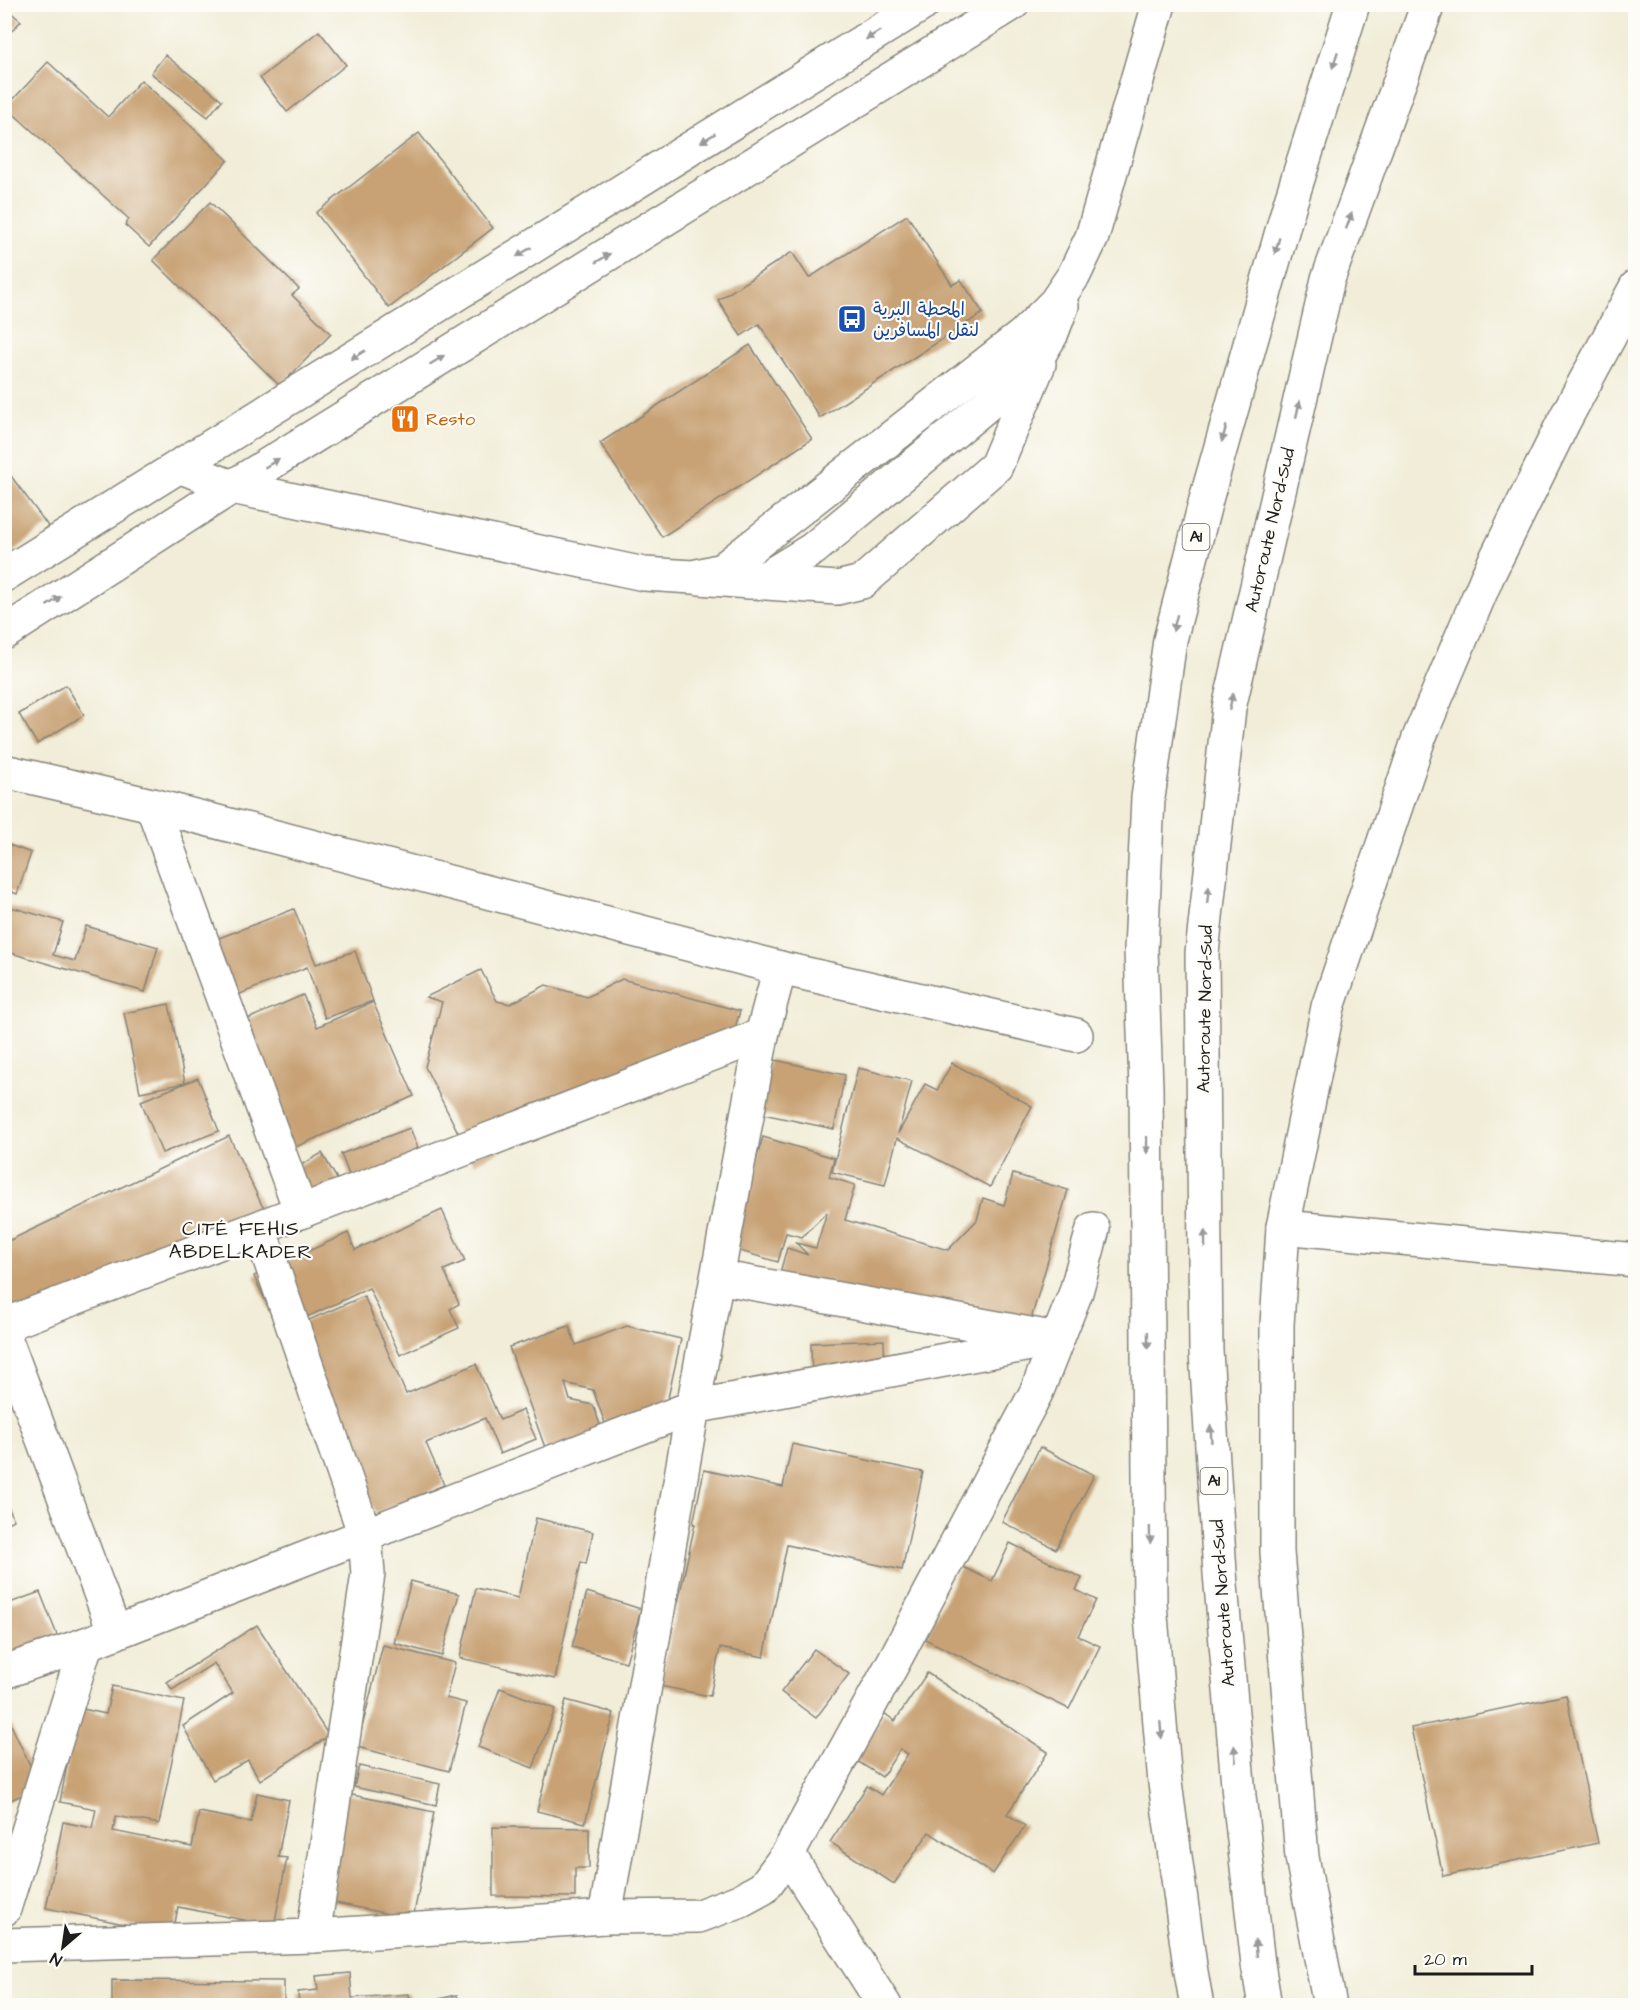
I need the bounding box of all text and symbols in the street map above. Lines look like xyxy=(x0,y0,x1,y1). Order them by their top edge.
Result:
one-way arrow xyxy=(865,30,881,41)
one-way arrow xyxy=(1330,51,1340,69)
one-way arrow xyxy=(699,133,716,144)
one-way arrow xyxy=(1345,212,1355,230)
one-way arrow xyxy=(1272,237,1282,255)
one-way arrow xyxy=(516,247,532,258)
one-way arrow xyxy=(595,252,611,263)
place label: المحطة البرية لنقل المسافرين xyxy=(873,297,979,343)
bus stop icon: المحطة البرية لنقل المسافرين xyxy=(836,303,868,335)
one-way arrow xyxy=(350,350,367,361)
one-way arrow xyxy=(429,355,446,366)
one-way arrow xyxy=(1294,400,1304,419)
restaurant icon: Resto xyxy=(389,403,421,435)
place label: Resto xyxy=(426,407,475,432)
one-way arrow xyxy=(1219,425,1228,443)
street label: Autoroute Nord-Sud xyxy=(1239,446,1301,614)
one-way arrow xyxy=(264,457,280,468)
road number: A1 xyxy=(1182,524,1210,550)
one-way arrow xyxy=(46,596,62,607)
one-way arrow xyxy=(1169,613,1179,632)
one-way arrow xyxy=(1226,692,1236,711)
one-way arrow xyxy=(1203,886,1213,905)
street label: Autoroute Nord-Sud xyxy=(1191,925,1219,1093)
one-way arrow xyxy=(1142,1136,1152,1155)
district label: CITÉ FEHIS ABDELKADER xyxy=(169,1215,313,1266)
one-way arrow xyxy=(1200,1229,1210,1248)
one-way arrow xyxy=(1143,1331,1153,1350)
one-way arrow xyxy=(1207,1424,1216,1443)
road number: A1 xyxy=(1200,1468,1228,1494)
street label: Autoroute Nord-Sud xyxy=(1205,1519,1241,1687)
one-way arrow xyxy=(1145,1526,1155,1545)
one-way arrow xyxy=(1156,1720,1166,1739)
one-way arrow xyxy=(1230,1744,1240,1763)
north arrow xyxy=(33,1917,93,1977)
one-way arrow xyxy=(1252,1938,1261,1957)
scale bar xyxy=(1415,1938,1532,1976)
text: N xyxy=(46,1947,66,1971)
text: 20 m xyxy=(1424,1947,1467,1972)

